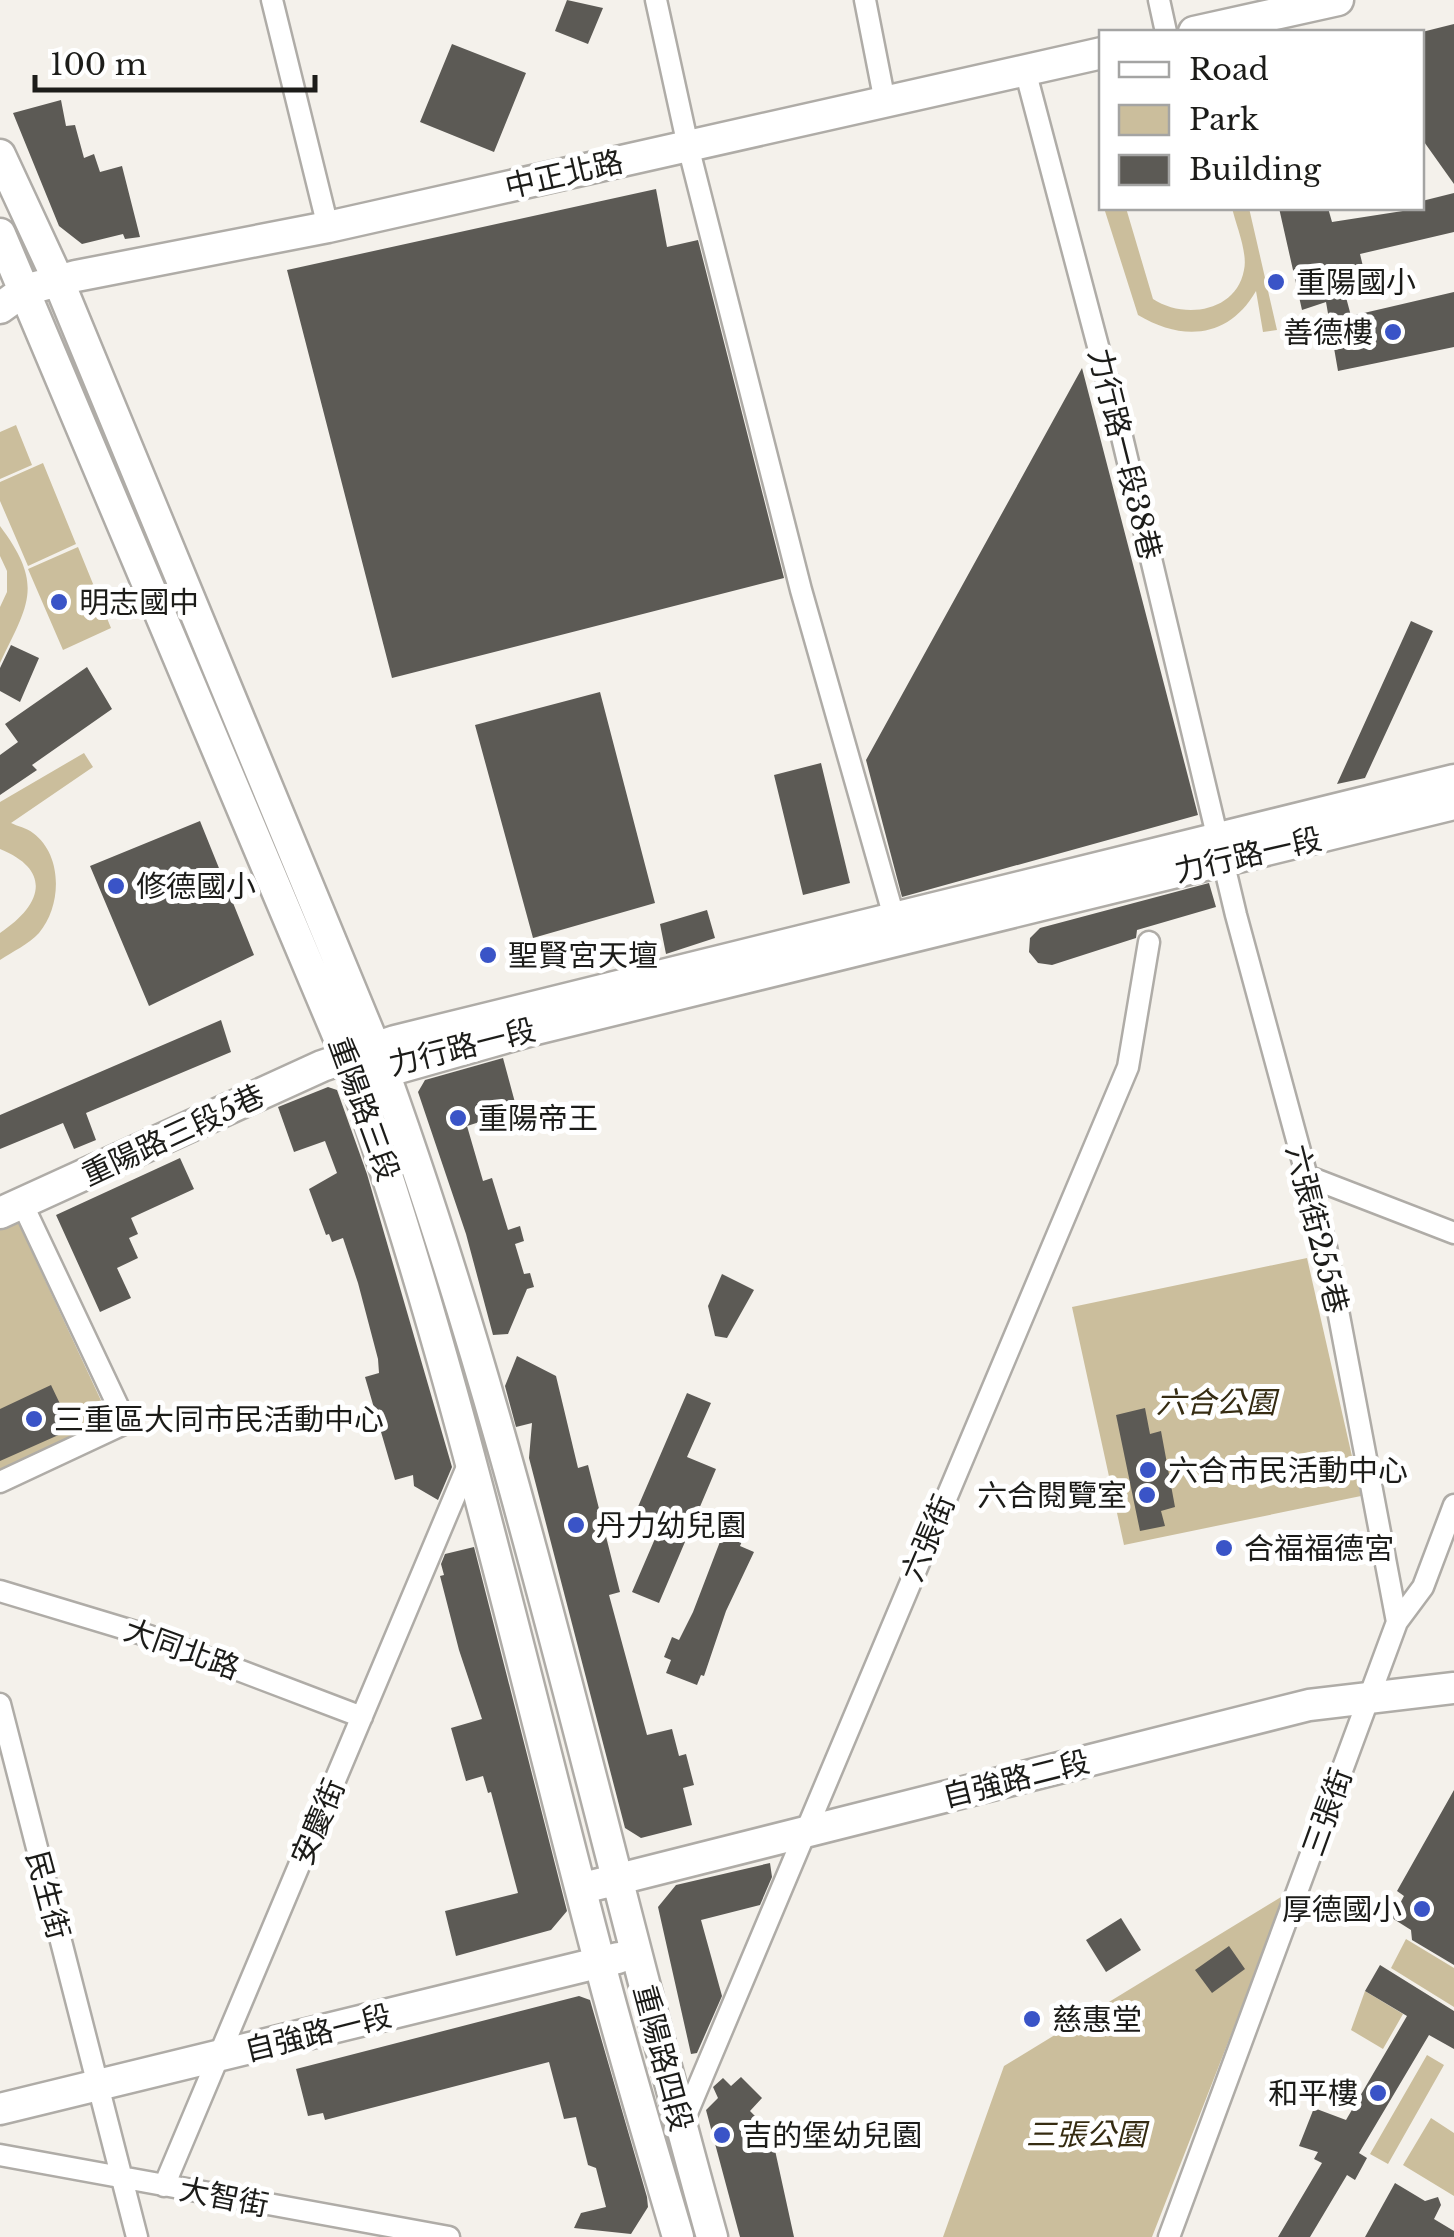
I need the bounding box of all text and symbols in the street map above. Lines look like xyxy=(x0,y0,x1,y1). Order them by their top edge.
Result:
scale bar xyxy=(35,30,315,92)
legend xyxy=(1099,30,1424,210)
text: 100 m xyxy=(50,46,147,83)
text: Road xyxy=(1189,51,1269,88)
text: Park xyxy=(1189,101,1259,138)
street label: 中正北路 xyxy=(501,142,627,206)
text: Building xyxy=(1189,151,1322,188)
place label: 重陽國小 xyxy=(1296,264,1416,301)
marker: 重陽國小 xyxy=(1265,271,1287,293)
place label: 善德樓 xyxy=(1283,314,1373,351)
marker: 善德樓 xyxy=(1382,321,1404,343)
street label: 力行路一段38巷 xyxy=(1081,344,1169,564)
place label: 明志國中 xyxy=(79,584,199,621)
marker: 明志國中 xyxy=(48,591,70,613)
street label: 力行路一段 xyxy=(1171,820,1325,890)
place label: 修德國小 xyxy=(136,868,256,905)
marker: 修德國小 xyxy=(105,875,127,897)
place label: 聖賢宮天壇 xyxy=(508,937,658,974)
marker: 聖賢宮天壇 xyxy=(477,944,499,966)
street label: 力行路一段 xyxy=(385,1011,539,1083)
street label: 重陽路三段 xyxy=(321,1032,407,1186)
street label: 重陽路三段5巷 xyxy=(76,1077,270,1193)
place label: 重陽帝王 xyxy=(478,1100,598,1137)
marker: 重陽帝王 xyxy=(447,1107,469,1129)
street label: 六張街255巷 xyxy=(1278,1141,1356,1317)
park label: 六合公園 xyxy=(1156,1384,1280,1421)
place label: 三重區大同市民活動中心 xyxy=(54,1401,384,1438)
marker: 三重區大同市民活動中心 xyxy=(23,1408,45,1430)
place label: 六合市民活動中心 xyxy=(1168,1452,1408,1489)
marker: 六合市民活動中心 xyxy=(1137,1459,1159,1481)
place label: 六合閱覽室 xyxy=(977,1477,1127,1514)
marker: 六合閱覽室 xyxy=(1136,1484,1158,1506)
street label: 六張街 xyxy=(893,1489,963,1587)
place label: 丹力幼兒園 xyxy=(596,1507,746,1544)
marker: 丹力幼兒園 xyxy=(565,1514,587,1536)
place label: 合福福德宮 xyxy=(1244,1530,1394,1567)
marker: 合福福德宮 xyxy=(1213,1537,1235,1559)
street label: 大同北路 xyxy=(119,1611,245,1687)
street label: 自強路二段 xyxy=(939,1743,1093,1815)
street label: 三張街 xyxy=(1294,1763,1360,1861)
street label: 安慶街 xyxy=(283,1773,353,1871)
street label: 民生街 xyxy=(18,1847,78,1943)
place label: 厚德國小 xyxy=(1282,1891,1402,1928)
marker: 厚德國小 xyxy=(1411,1898,1433,1920)
street label: 重陽路四段 xyxy=(626,1981,700,2135)
street label: 自強路一段 xyxy=(241,1997,395,2069)
place label: 慈惠堂 xyxy=(1052,2001,1142,2038)
marker: 慈惠堂 xyxy=(1021,2008,1043,2030)
place label: 和平樓 xyxy=(1268,2075,1358,2112)
marker: 和平樓 xyxy=(1367,2082,1389,2104)
park label: 三張公園 xyxy=(1026,2116,1150,2153)
place label: 吉的堡幼兒園 xyxy=(742,2117,922,2154)
marker: 吉的堡幼兒園 xyxy=(711,2124,733,2146)
street label: 大智街 xyxy=(176,2170,272,2224)

